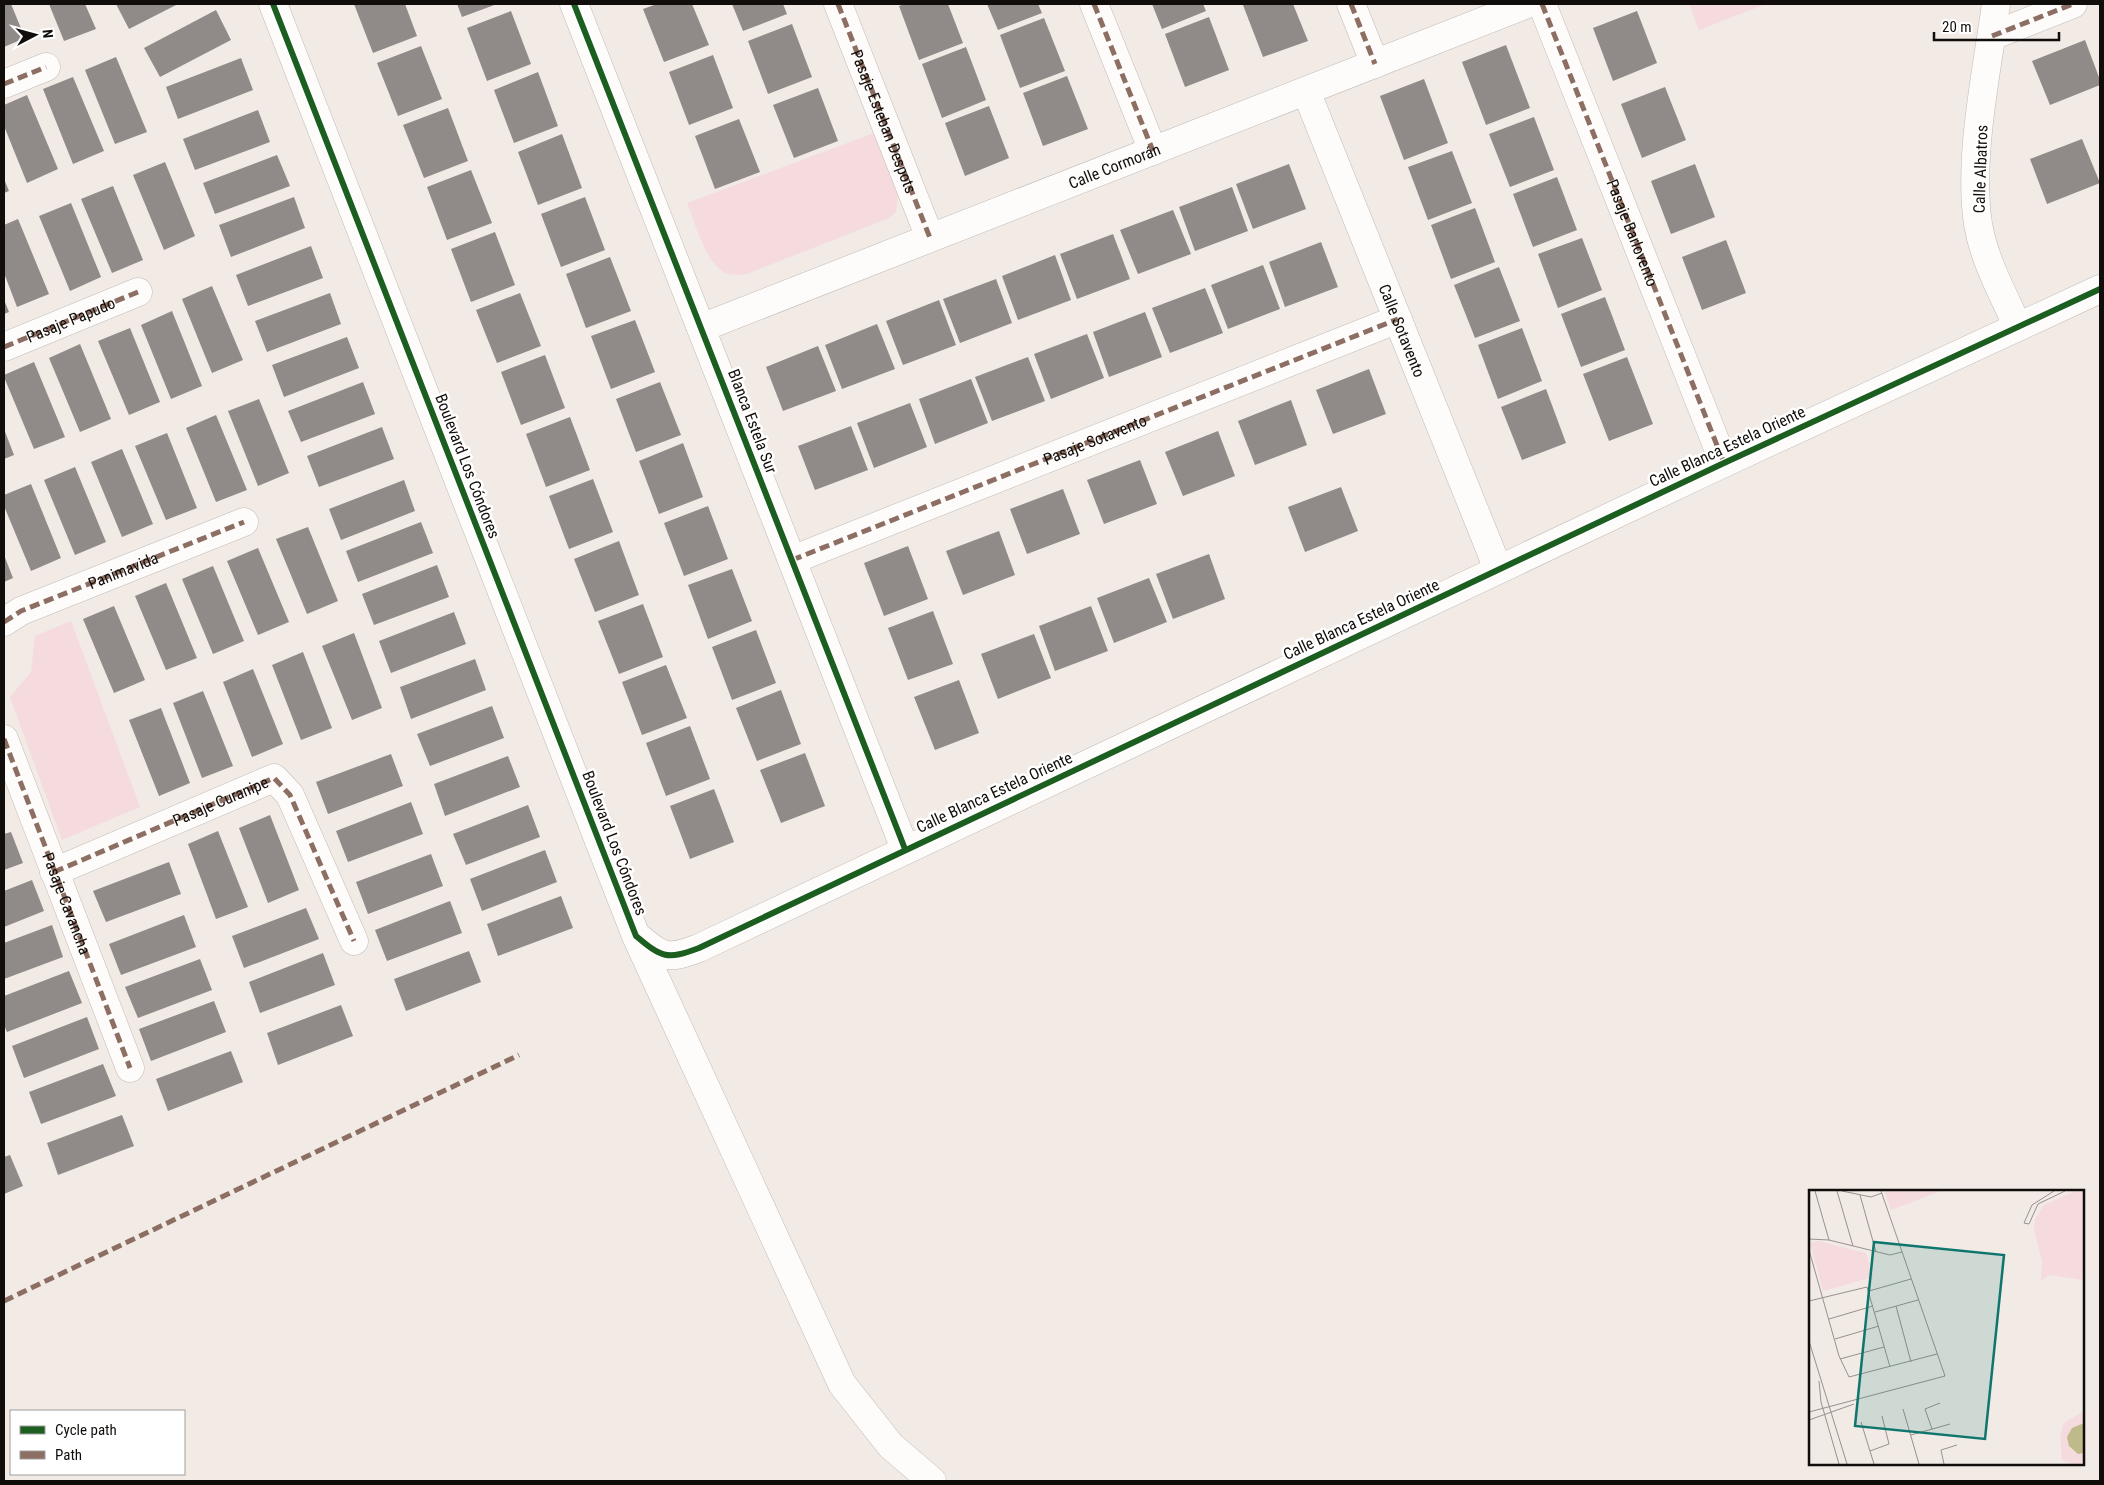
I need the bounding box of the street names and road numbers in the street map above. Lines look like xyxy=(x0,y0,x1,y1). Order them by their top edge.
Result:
street label: Pasaje Esteban Despots xyxy=(847,47,920,196)
street label: Calle Albatros xyxy=(1969,124,1992,214)
street label: Calle Cormorán xyxy=(1066,140,1163,193)
street label: Pasaje Barlovento xyxy=(1602,177,1662,289)
street label: Calle Sotavento xyxy=(1375,281,1429,380)
street label: Pasaje Papudo xyxy=(24,293,118,347)
street label: Blanca Estela Sur xyxy=(724,366,781,476)
street label: Boulevard Los Cóndores xyxy=(431,391,504,541)
street label: Calle Blanca Estela Oriente xyxy=(1646,402,1808,491)
street label: Pasaje Sotavento xyxy=(1041,411,1149,469)
street label: Panimavida xyxy=(85,548,161,593)
street label: Calle Blanca Estela Oriente xyxy=(1280,575,1442,664)
street label: Calle Blanca Estela Oriente xyxy=(913,748,1075,837)
street label: Boulevard Los Cóndores xyxy=(578,768,651,918)
street label: Pasaje Curanipe xyxy=(170,773,271,830)
street label: Pasaje Cavancha xyxy=(38,850,95,957)

